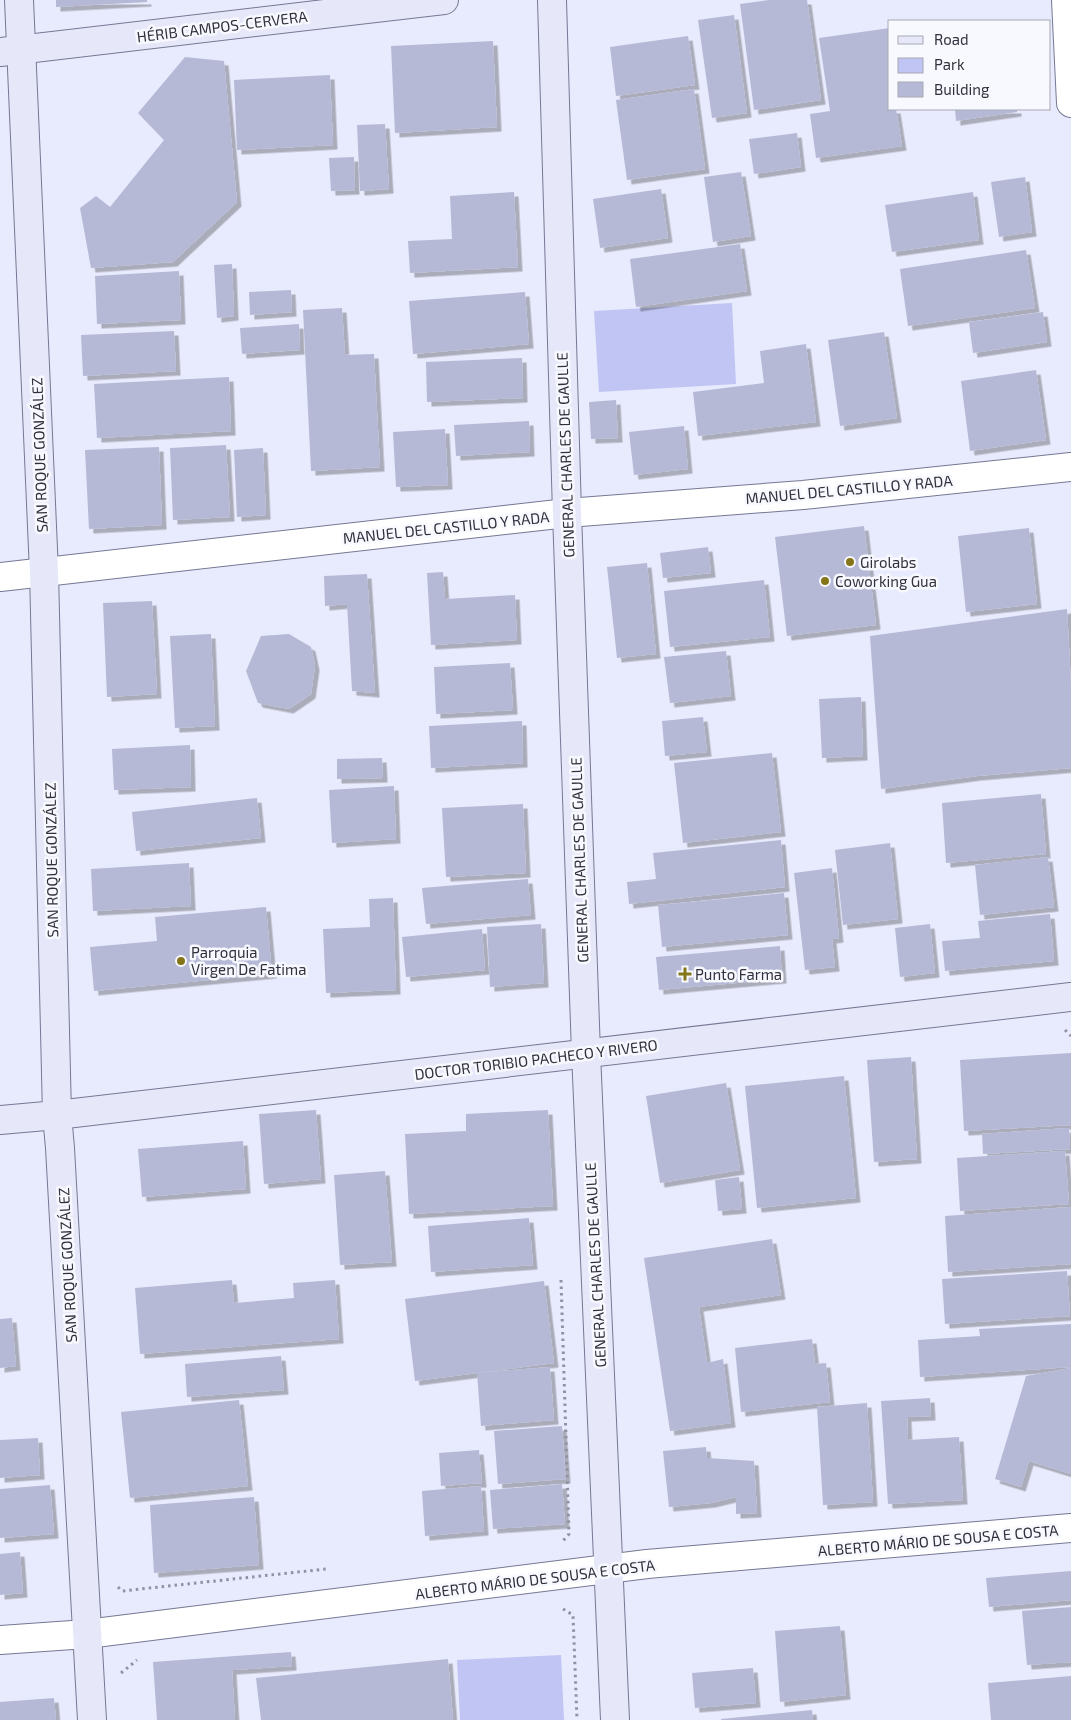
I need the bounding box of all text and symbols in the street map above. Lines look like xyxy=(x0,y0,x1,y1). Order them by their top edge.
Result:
street label: HÉRIB CAMPOS-CERVERA xyxy=(136,7,309,45)
legend xyxy=(888,20,1051,110)
text: Road xyxy=(934,30,969,48)
text: Park xyxy=(934,55,965,73)
text: Building xyxy=(934,80,990,98)
street label: GENERAL CHARLES DE GAULLE xyxy=(552,352,578,558)
street label: SAN ROQUE GONZÁLEZ xyxy=(27,377,52,533)
street label: MANUEL DEL CASTILLO Y RADA xyxy=(745,471,954,507)
street label: MANUEL DEL CASTILLO Y RADA xyxy=(342,507,551,547)
place label: Girolabs xyxy=(860,553,916,571)
marker: Girolabs xyxy=(844,556,856,568)
place label: Coworking Gua xyxy=(835,572,937,590)
marker: Coworking Gua xyxy=(819,575,831,587)
street label: GENERAL CHARLES DE GAULLE xyxy=(566,757,592,963)
street label: SAN ROQUE GONZÁLEZ xyxy=(41,782,62,938)
place label: Parroquia Virgen De Fatima xyxy=(191,943,306,978)
marker: Parroquia Virgen De Fatima xyxy=(175,955,187,967)
place label: Punto Farma xyxy=(695,965,782,983)
marker: Punto Farma xyxy=(679,968,691,980)
street label: DOCTOR TORIBIO PACHECO Y RIVERO xyxy=(413,1035,659,1083)
street label: GENERAL CHARLES DE GAULLE xyxy=(581,1162,609,1368)
street label: SAN ROQUE GONZÁLEZ xyxy=(54,1187,81,1343)
street label: ALBERTO MÁRIO DE SOUSA E COSTA xyxy=(817,1520,1060,1559)
street label: ALBERTO MÁRIO DE SOUSA E COSTA xyxy=(414,1555,657,1603)

